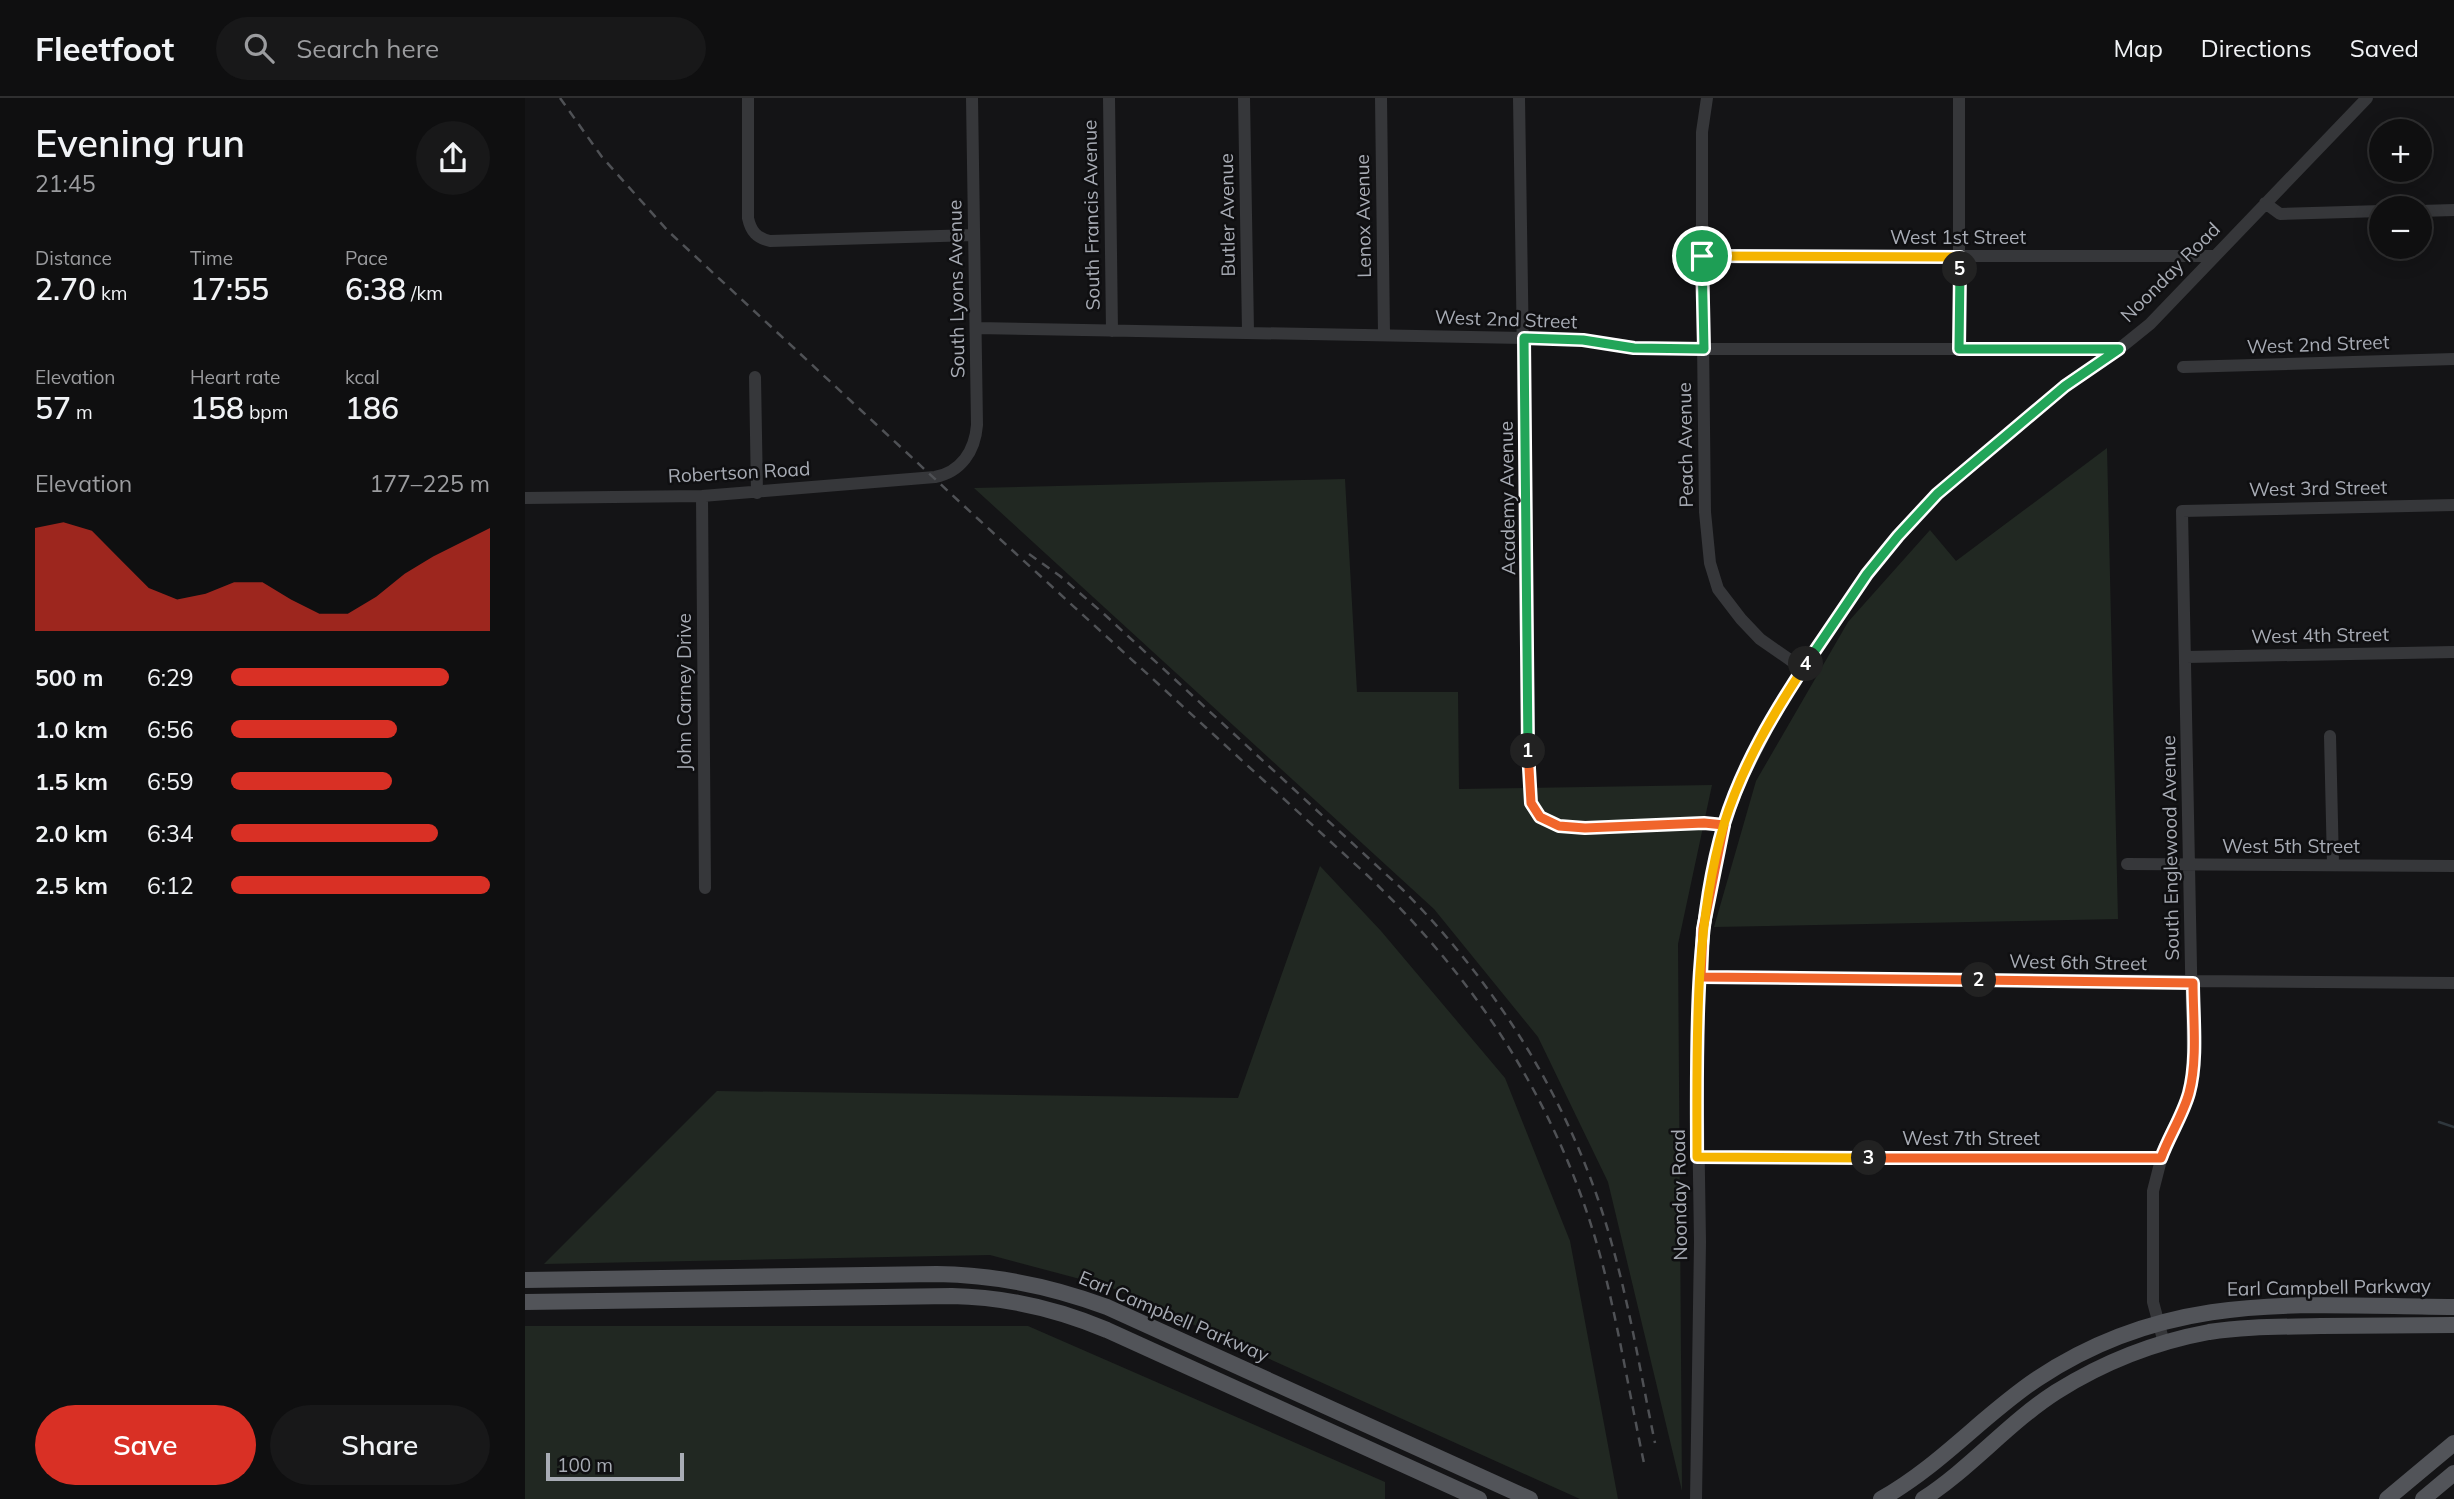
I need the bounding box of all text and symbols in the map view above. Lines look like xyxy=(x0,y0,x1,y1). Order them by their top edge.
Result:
search box xyxy=(216,17,706,80)
text: Fleetfoot xyxy=(35,28,174,69)
icon: search xyxy=(240,29,278,67)
text: Search here xyxy=(296,32,439,65)
text: Map xyxy=(2113,33,2163,63)
text: Directions xyxy=(2201,33,2312,63)
text: Saved xyxy=(2350,33,2419,63)
text: Evening run xyxy=(35,119,245,167)
street label: South Francis Avenue xyxy=(1077,119,1105,311)
map controls xyxy=(2369,119,2432,259)
button: + xyxy=(2369,119,2432,182)
button: share xyxy=(416,121,490,195)
street label: Butler Avenue xyxy=(1214,153,1240,277)
street label: Lenox Avenue xyxy=(1350,154,1376,278)
text: 21:45 xyxy=(35,169,95,198)
button: − xyxy=(2369,196,2432,259)
street label: South Lyons Avenue xyxy=(942,200,970,378)
street label: Noonday Road xyxy=(2115,217,2225,327)
street label: West 1st Street xyxy=(1890,225,2026,249)
pin xyxy=(1672,226,1732,286)
icon: arrive xyxy=(1683,237,1721,275)
text: Distance xyxy=(35,246,112,270)
text: Time xyxy=(190,246,233,270)
text: Pace xyxy=(345,246,388,270)
pin: 5 xyxy=(1943,252,1977,286)
text: 5 xyxy=(1954,256,1965,280)
text: 2.70 xyxy=(35,270,96,308)
text: 17:55 xyxy=(190,270,269,308)
text: 6:38 xyxy=(345,270,406,308)
text: km xyxy=(96,281,128,305)
text: /km xyxy=(406,281,443,305)
street label: West 2nd Street xyxy=(1434,305,1578,333)
street label: West 2nd Street xyxy=(2246,330,2390,358)
text: Elevation xyxy=(35,365,115,389)
text: Heart rate xyxy=(190,365,280,389)
text: kcal xyxy=(345,365,380,389)
street label: Peach Avenue xyxy=(1672,382,1698,508)
text: 57 xyxy=(35,389,71,427)
text: 158 xyxy=(190,389,244,427)
text: 186 xyxy=(345,389,399,427)
text: m xyxy=(71,400,93,424)
text: bpm xyxy=(244,400,288,424)
street label: Academy Avenue xyxy=(1494,421,1520,575)
street label: Robertson Road xyxy=(667,456,811,488)
text: Elevation xyxy=(35,469,132,498)
text: 177–225 m xyxy=(369,469,490,498)
street label: West 3rd Street xyxy=(2249,475,2388,501)
street label: John Carney Drive xyxy=(672,613,696,771)
street label: West 4th Street xyxy=(2251,622,2390,648)
pin: 4 xyxy=(1789,646,1823,682)
text: 4 xyxy=(1800,651,1811,675)
text: 500 m xyxy=(35,663,103,692)
text: 6:29 xyxy=(147,663,194,692)
text: 1.0 km xyxy=(35,715,108,744)
text: 6:56 xyxy=(147,715,194,744)
pin: 1 xyxy=(1511,734,1545,768)
street label: South Englewood Avenue xyxy=(2156,735,2184,961)
text: 1 xyxy=(1522,738,1533,762)
text: 1.5 km xyxy=(35,767,108,796)
text: 6:59 xyxy=(147,767,194,796)
text: 2.0 km xyxy=(35,819,108,848)
text: 6:34 xyxy=(147,819,194,848)
street label: West 5th Street xyxy=(2222,834,2360,858)
text: 2.5 km xyxy=(35,871,108,900)
text: 6:12 xyxy=(147,871,194,900)
street label: West 6th Street xyxy=(2009,949,2148,975)
pin: 2 xyxy=(1961,962,1997,998)
text: 2 xyxy=(1973,967,1984,991)
street label: West 7th Street xyxy=(1902,1126,2040,1150)
street label: Noonday Road xyxy=(1666,1129,1692,1261)
pin: 3 xyxy=(1851,1140,1887,1176)
text: 3 xyxy=(1863,1145,1874,1169)
street label: Earl Campbell Parkway xyxy=(1075,1265,1273,1367)
street label: Earl Campbell Parkway xyxy=(2227,1273,2431,1301)
button: Save xyxy=(35,1405,256,1485)
button: Share xyxy=(270,1405,490,1485)
scale bar xyxy=(546,1450,684,1482)
text: 100 m xyxy=(557,1453,613,1477)

